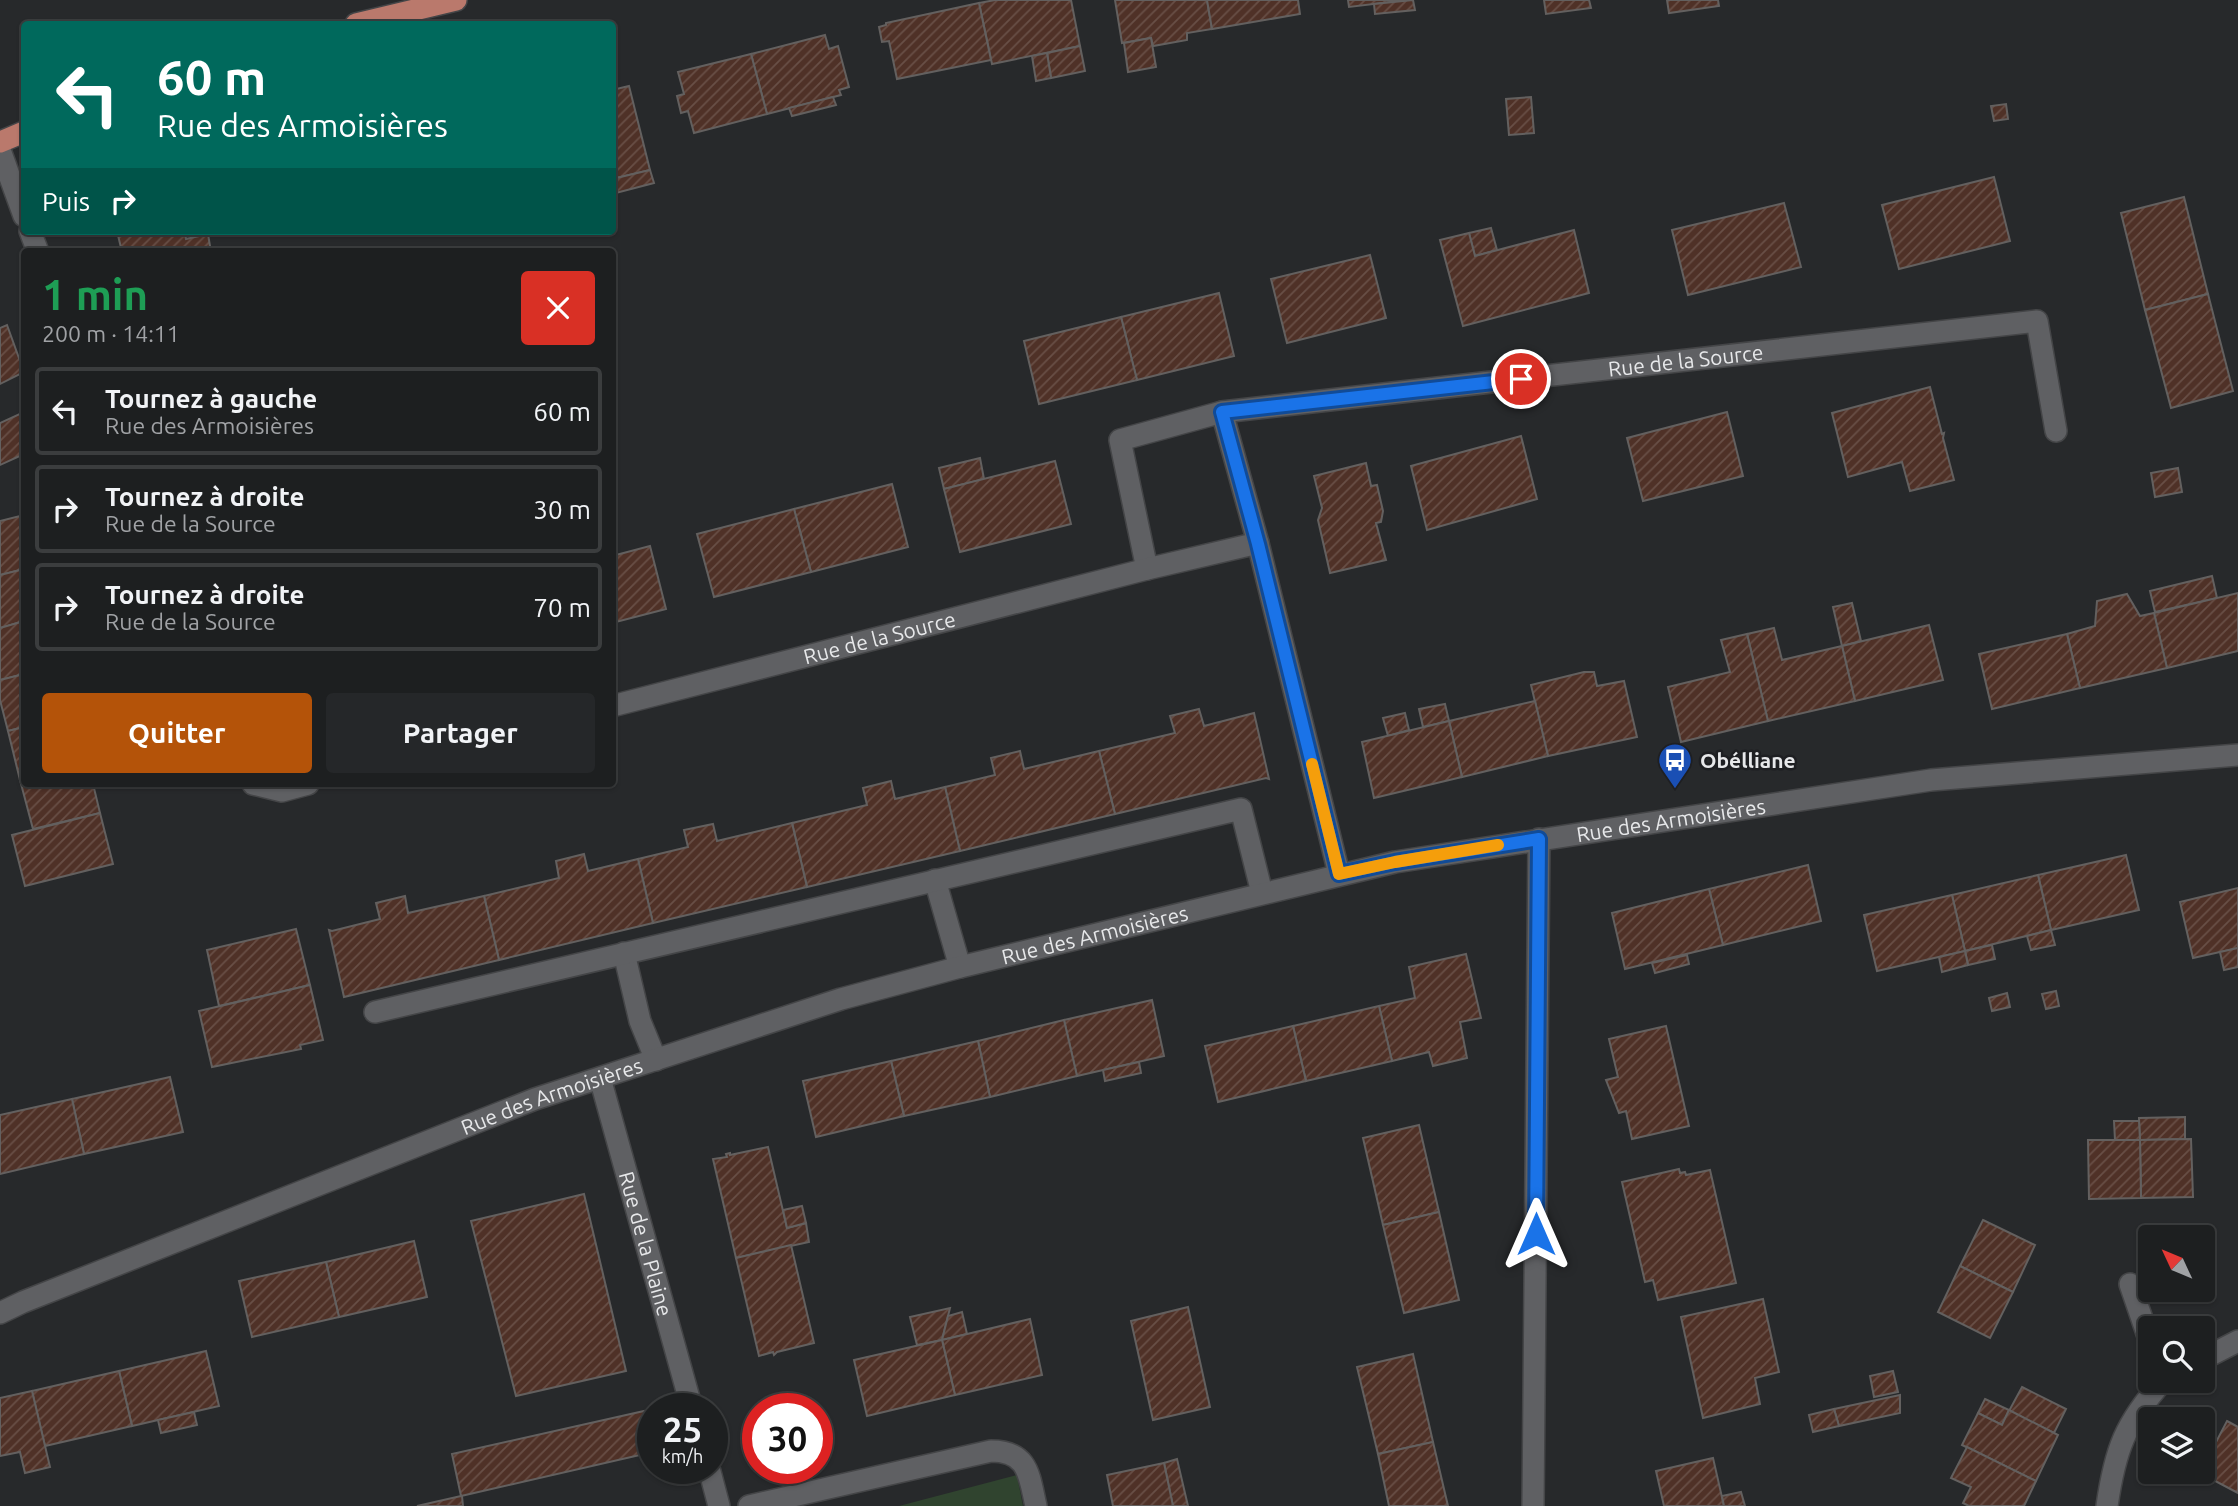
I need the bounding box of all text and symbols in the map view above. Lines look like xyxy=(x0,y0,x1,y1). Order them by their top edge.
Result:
icon: left xyxy=(42,49,133,140)
text: 60 m xyxy=(157,49,266,104)
text: Rue des Armoisières xyxy=(157,107,448,143)
icon: right xyxy=(104,182,142,220)
text: Puis xyxy=(42,187,90,216)
text: 1 min xyxy=(42,271,148,318)
button: close xyxy=(521,271,595,345)
text: 200 m · 14:11 xyxy=(42,321,180,346)
street label: Rue de la Source xyxy=(1607,340,1764,381)
pin xyxy=(1491,349,1551,409)
icon: arrive xyxy=(1502,360,1540,398)
text: Tournez à gauche xyxy=(105,384,317,413)
icon: left xyxy=(46,392,84,430)
text: 60 m xyxy=(533,397,591,426)
text: Rue des Armoisières xyxy=(105,413,314,438)
text: Tournez à droite xyxy=(105,482,304,511)
icon: right xyxy=(46,490,84,528)
text: 30 m xyxy=(533,495,591,524)
text: Rue de la Source xyxy=(105,511,276,536)
text: Tournez à droite xyxy=(105,580,304,609)
icon: right xyxy=(46,588,84,626)
text: 70 m xyxy=(533,593,591,622)
street label: Rue de la Source xyxy=(801,607,958,668)
text: Rue de la Source xyxy=(105,609,276,634)
button: Quitter xyxy=(42,693,312,773)
button: Partager xyxy=(326,693,595,773)
bus stop icon: Obélliane xyxy=(1656,741,1694,790)
place label: Obélliane xyxy=(1700,748,1796,772)
street label: Rue des Armoisières xyxy=(1575,793,1767,846)
street label: Rue des Armoisières xyxy=(999,900,1190,969)
street label: Rue des Armoisières xyxy=(457,1053,645,1139)
street label: Rue de la Plaine xyxy=(615,1169,678,1319)
position arrow xyxy=(1499,1197,1573,1271)
north arrow xyxy=(2138,1225,2216,1302)
map controls xyxy=(2138,1225,2215,1484)
button: search xyxy=(2138,1316,2215,1393)
speed limit sign: 30 xyxy=(742,1393,833,1484)
button: layers xyxy=(2138,1407,2215,1484)
text: 25 xyxy=(663,1409,702,1449)
text: km/h xyxy=(662,1446,703,1466)

